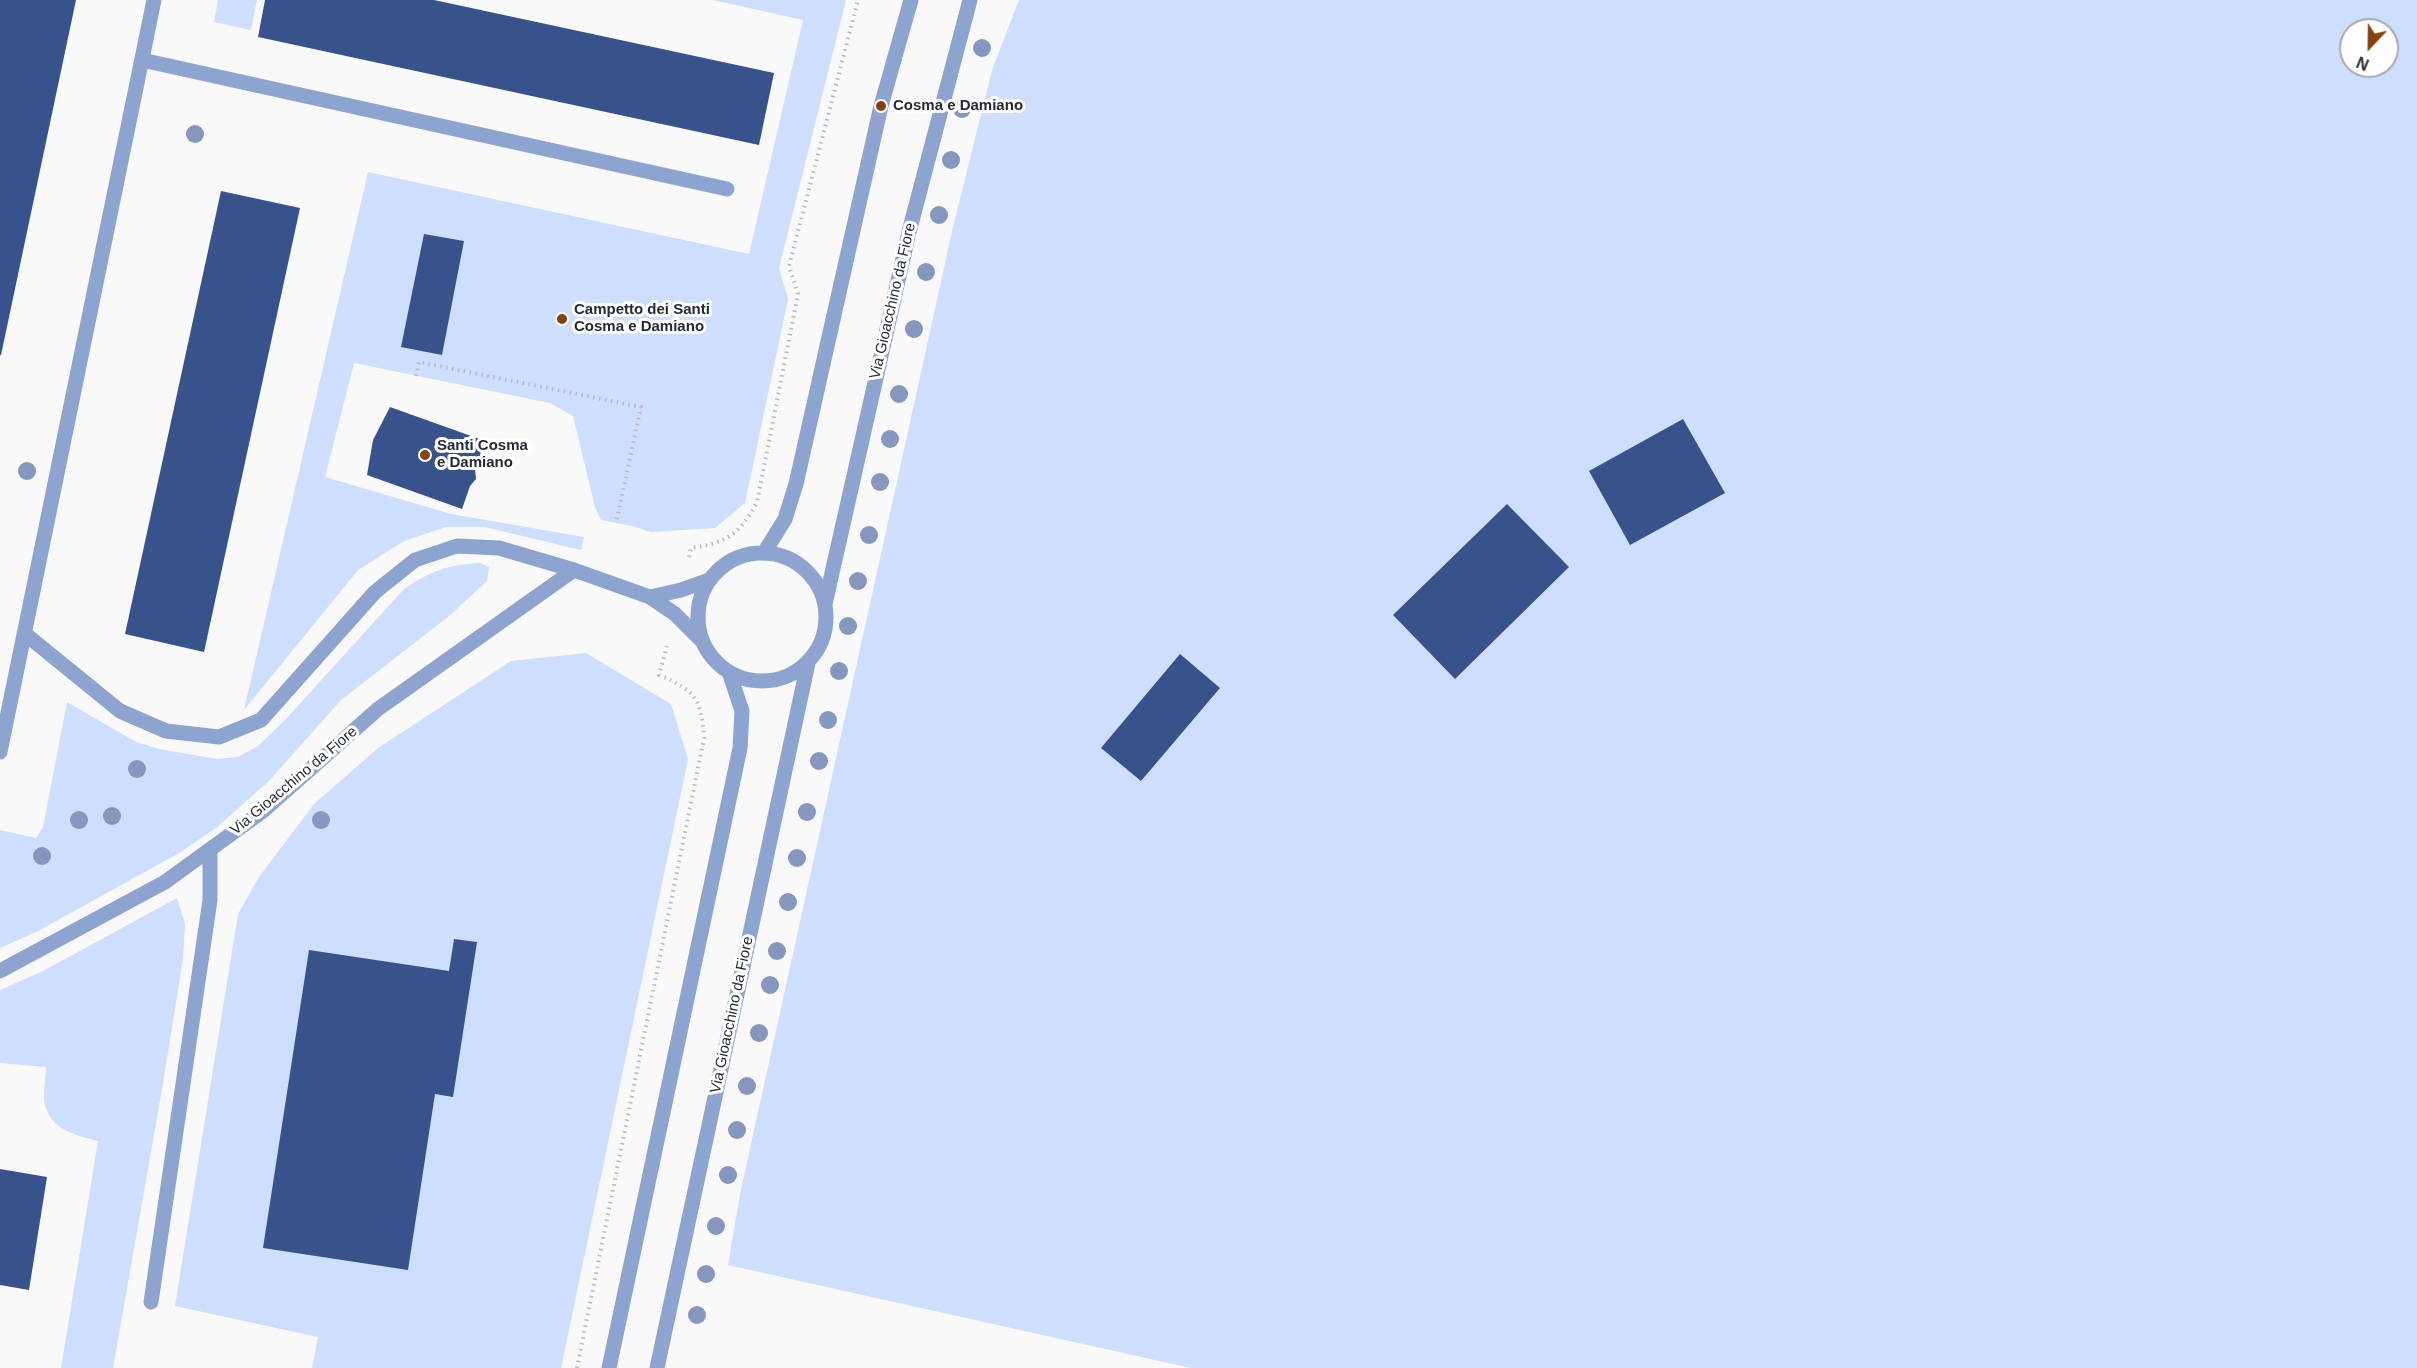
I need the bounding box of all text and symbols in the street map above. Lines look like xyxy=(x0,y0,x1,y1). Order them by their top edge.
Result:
north arrow xyxy=(2339,18,2399,78)
text: N xyxy=(2354,53,2371,73)
place label: Cosma e Damiano xyxy=(893,97,1023,115)
marker: Cosma e Damiano xyxy=(874,99,888,113)
street label: Via Gioacchino da Fiore xyxy=(866,221,920,381)
place label: Campetto dei Santi Cosma e Damiano xyxy=(574,301,710,336)
marker: Campetto dei Santi Cosma e Damiano xyxy=(555,312,569,326)
place label: Santi Cosma e Damiano xyxy=(437,437,528,472)
marker: Santi Cosma e Damiano xyxy=(418,448,432,462)
street label: Via Gioacchino da Fiore xyxy=(227,723,361,839)
street label: Via Gioacchino da Fiore xyxy=(707,935,757,1095)

